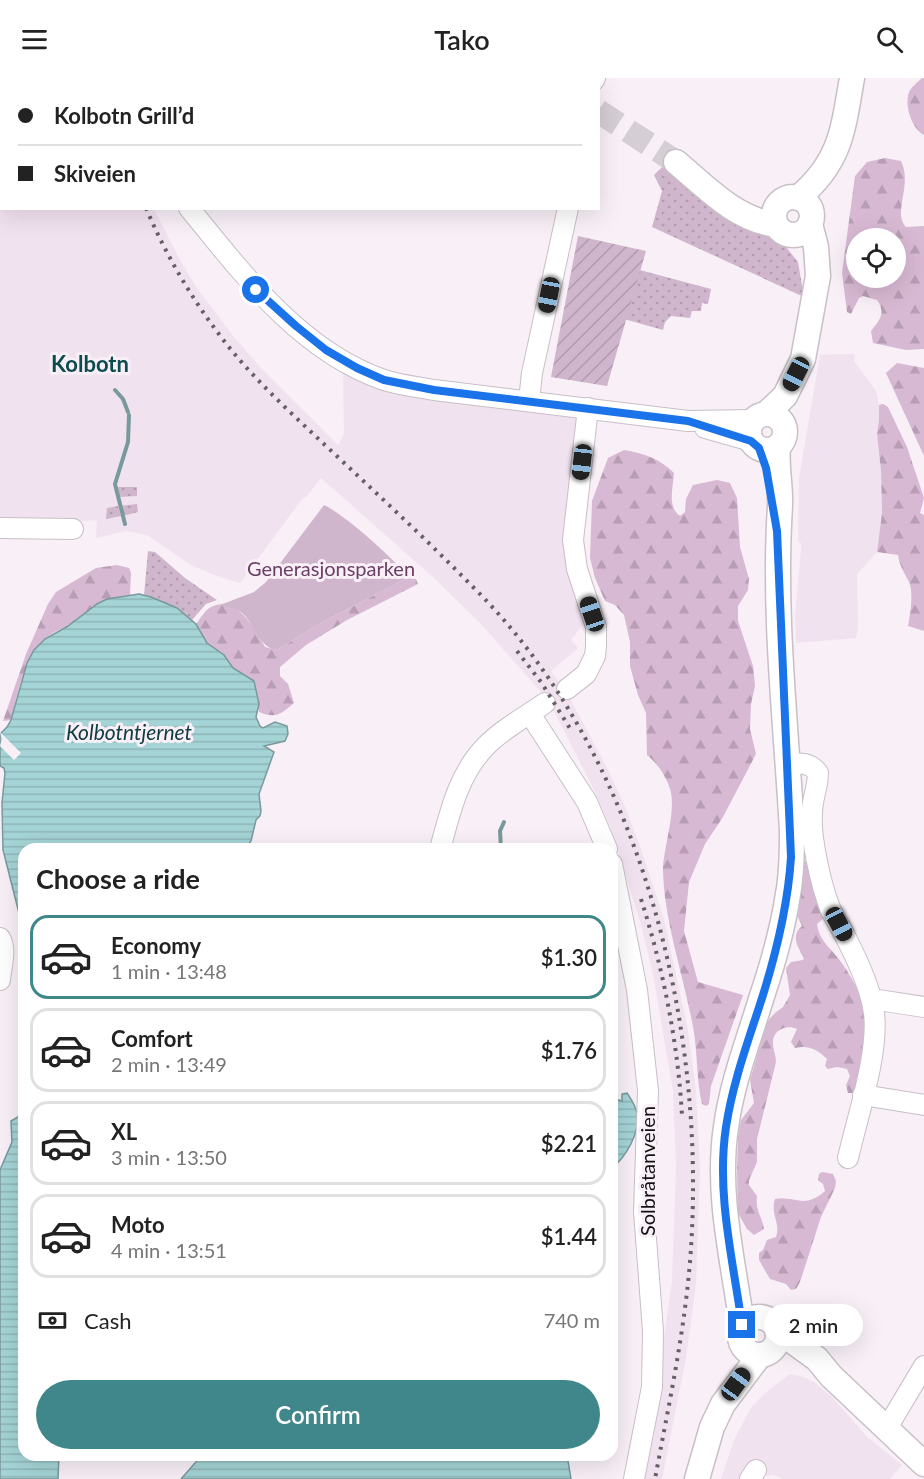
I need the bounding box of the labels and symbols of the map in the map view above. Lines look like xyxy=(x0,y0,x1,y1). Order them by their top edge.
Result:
route start xyxy=(242,276,269,303)
car xyxy=(537,276,561,314)
district label: Kolbotn xyxy=(51,350,129,377)
car xyxy=(780,354,812,394)
car xyxy=(571,443,593,481)
park label: Generasjonsparken xyxy=(247,556,415,580)
car xyxy=(578,594,606,634)
water label: Kolbotntjernet xyxy=(66,719,193,744)
car xyxy=(823,904,855,944)
street label: Solbråtanveien xyxy=(635,1106,659,1236)
callout: 2 min xyxy=(763,1304,862,1346)
route end xyxy=(728,1311,755,1338)
car xyxy=(718,1364,754,1404)

